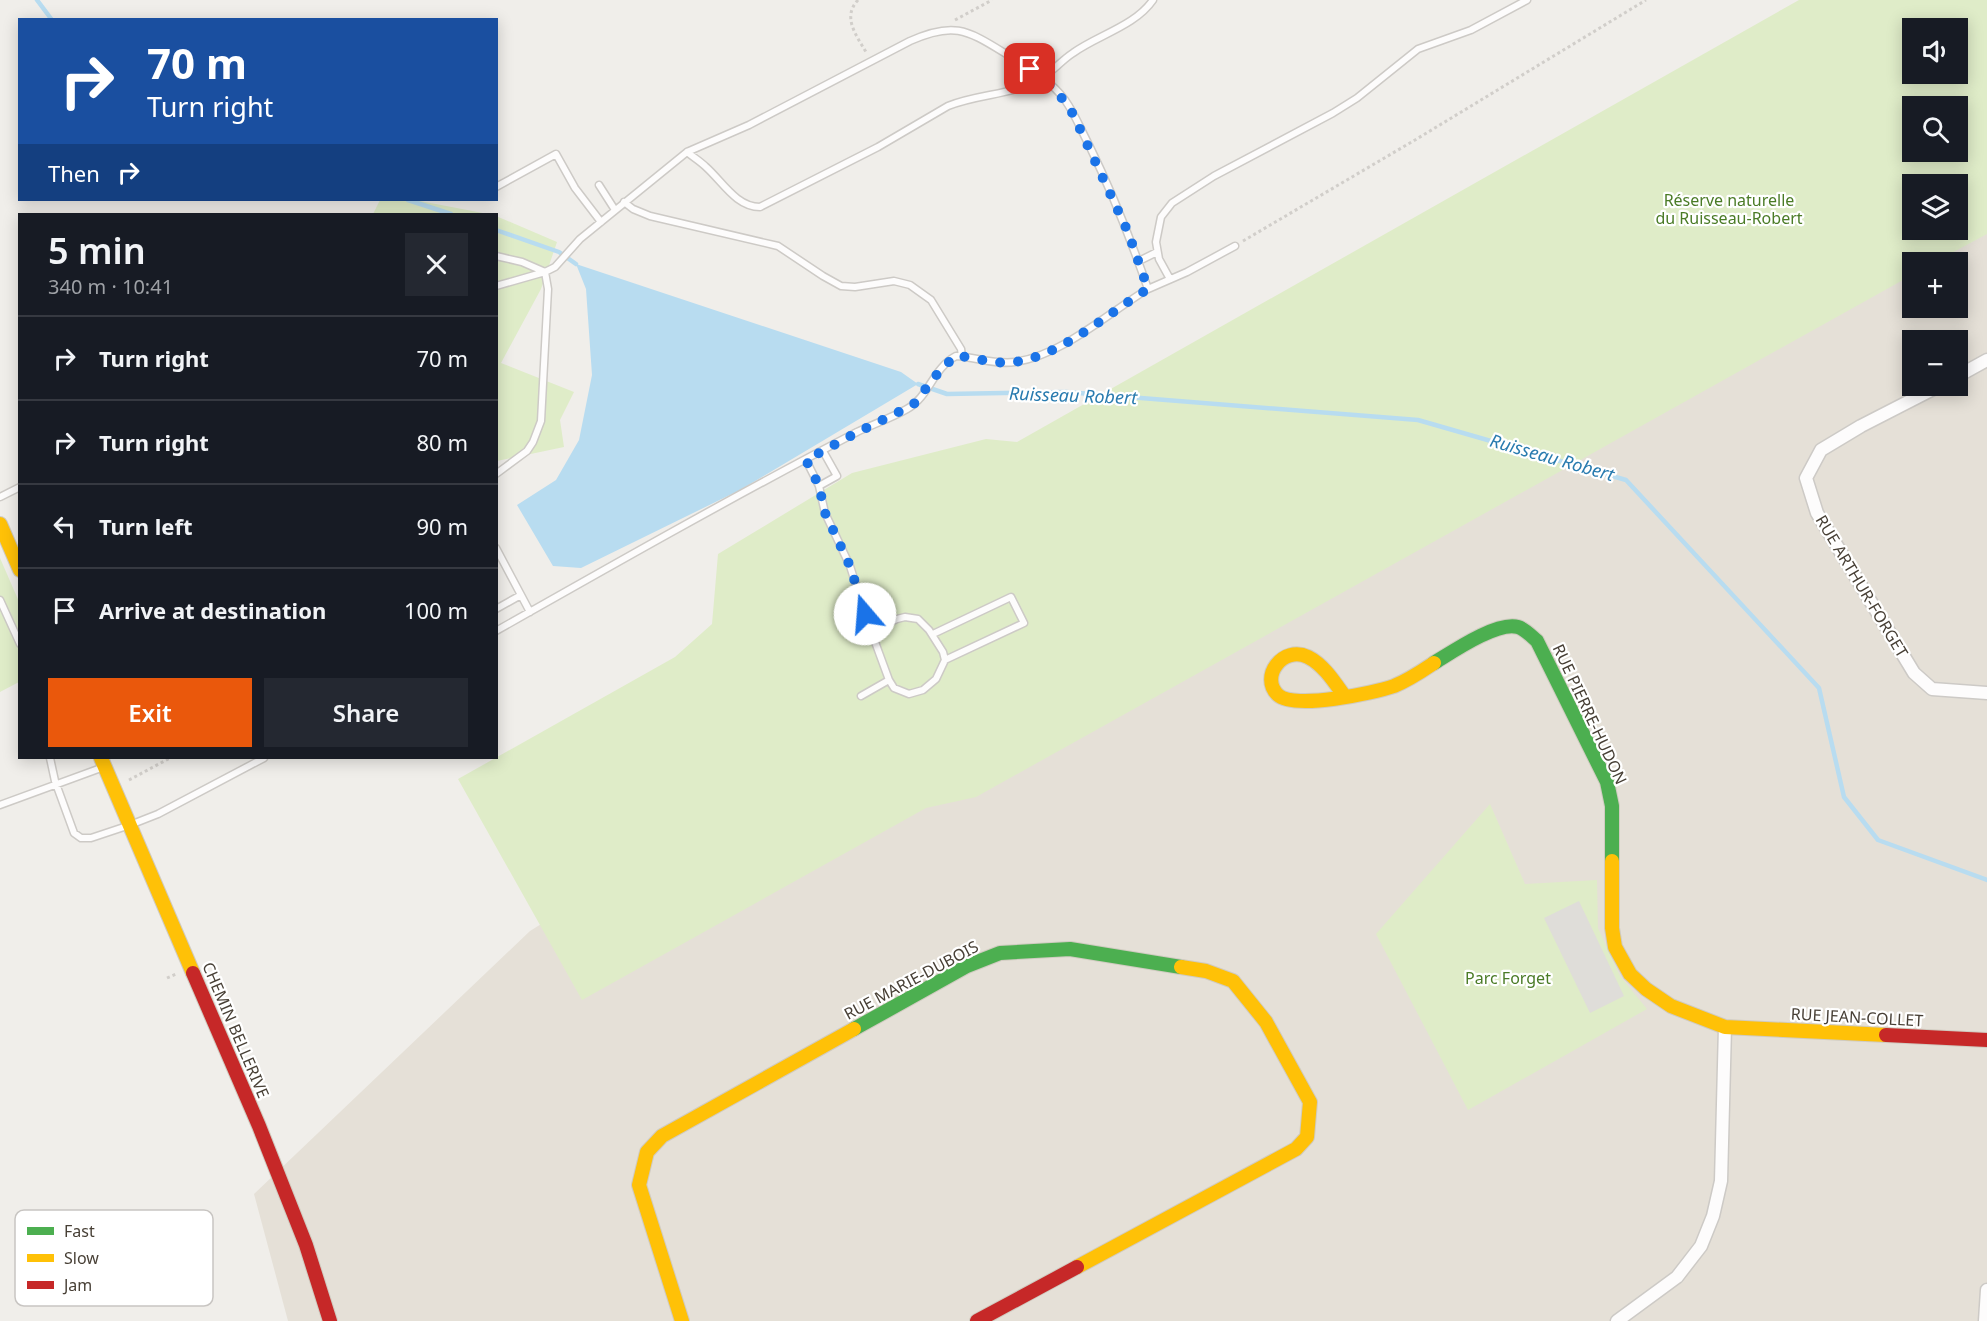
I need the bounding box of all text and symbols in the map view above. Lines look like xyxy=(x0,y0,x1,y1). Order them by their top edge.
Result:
map controls xyxy=(1902,18,1968,396)
button: sound xyxy=(1902,18,1968,84)
text: 70 m xyxy=(147,34,247,91)
icon: right xyxy=(48,42,126,120)
pin xyxy=(1004,43,1055,94)
icon: arrive xyxy=(1013,52,1046,85)
text: Turn right xyxy=(147,88,273,125)
button: search xyxy=(1902,96,1968,162)
icon: right xyxy=(112,156,145,189)
text: Then xyxy=(48,158,100,188)
button: layers xyxy=(1902,174,1968,240)
park label: Réserve naturelle du Ruisseau-Robert xyxy=(1655,189,1803,229)
text: 5 min xyxy=(48,226,146,275)
button: close xyxy=(405,233,468,296)
button: + xyxy=(1902,252,1968,318)
text: 340 m · 10:41 xyxy=(48,273,173,300)
button: − xyxy=(1902,330,1968,396)
icon: right xyxy=(48,342,81,375)
text: Turn right xyxy=(99,343,209,373)
text: 70 m xyxy=(417,343,468,373)
water label: Ruisseau Robert xyxy=(1009,381,1139,409)
icon: right xyxy=(48,426,81,459)
text: Turn right xyxy=(99,427,209,457)
text: 80 m xyxy=(417,427,468,457)
water label: Ruisseau Robert xyxy=(1487,428,1618,487)
icon: left xyxy=(48,510,81,543)
text: Turn left xyxy=(99,511,193,541)
text: 90 m xyxy=(417,511,468,541)
street label: RUE ARTHUR-FORGET xyxy=(1811,511,1913,661)
position arrow xyxy=(833,582,897,646)
icon: arrive xyxy=(48,594,81,627)
text: Arrive at destination xyxy=(99,595,326,625)
text: 100 m xyxy=(404,595,468,625)
street label: RUE PIERRE-HUDON xyxy=(1548,640,1632,788)
button: Exit xyxy=(48,678,252,747)
button: Share xyxy=(264,678,468,747)
street label: RUE MARIE-DUBOIS xyxy=(840,935,982,1025)
street label: CHEMIN BELLERIVE xyxy=(197,959,275,1101)
park label: Parc Forget xyxy=(1465,967,1551,989)
street label: RUE JEAN-COLLET xyxy=(1790,1003,1924,1031)
legend xyxy=(15,1210,213,1306)
text: Fast xyxy=(64,1220,95,1242)
text: Slow xyxy=(64,1247,99,1269)
text: Jam xyxy=(62,1274,92,1296)

